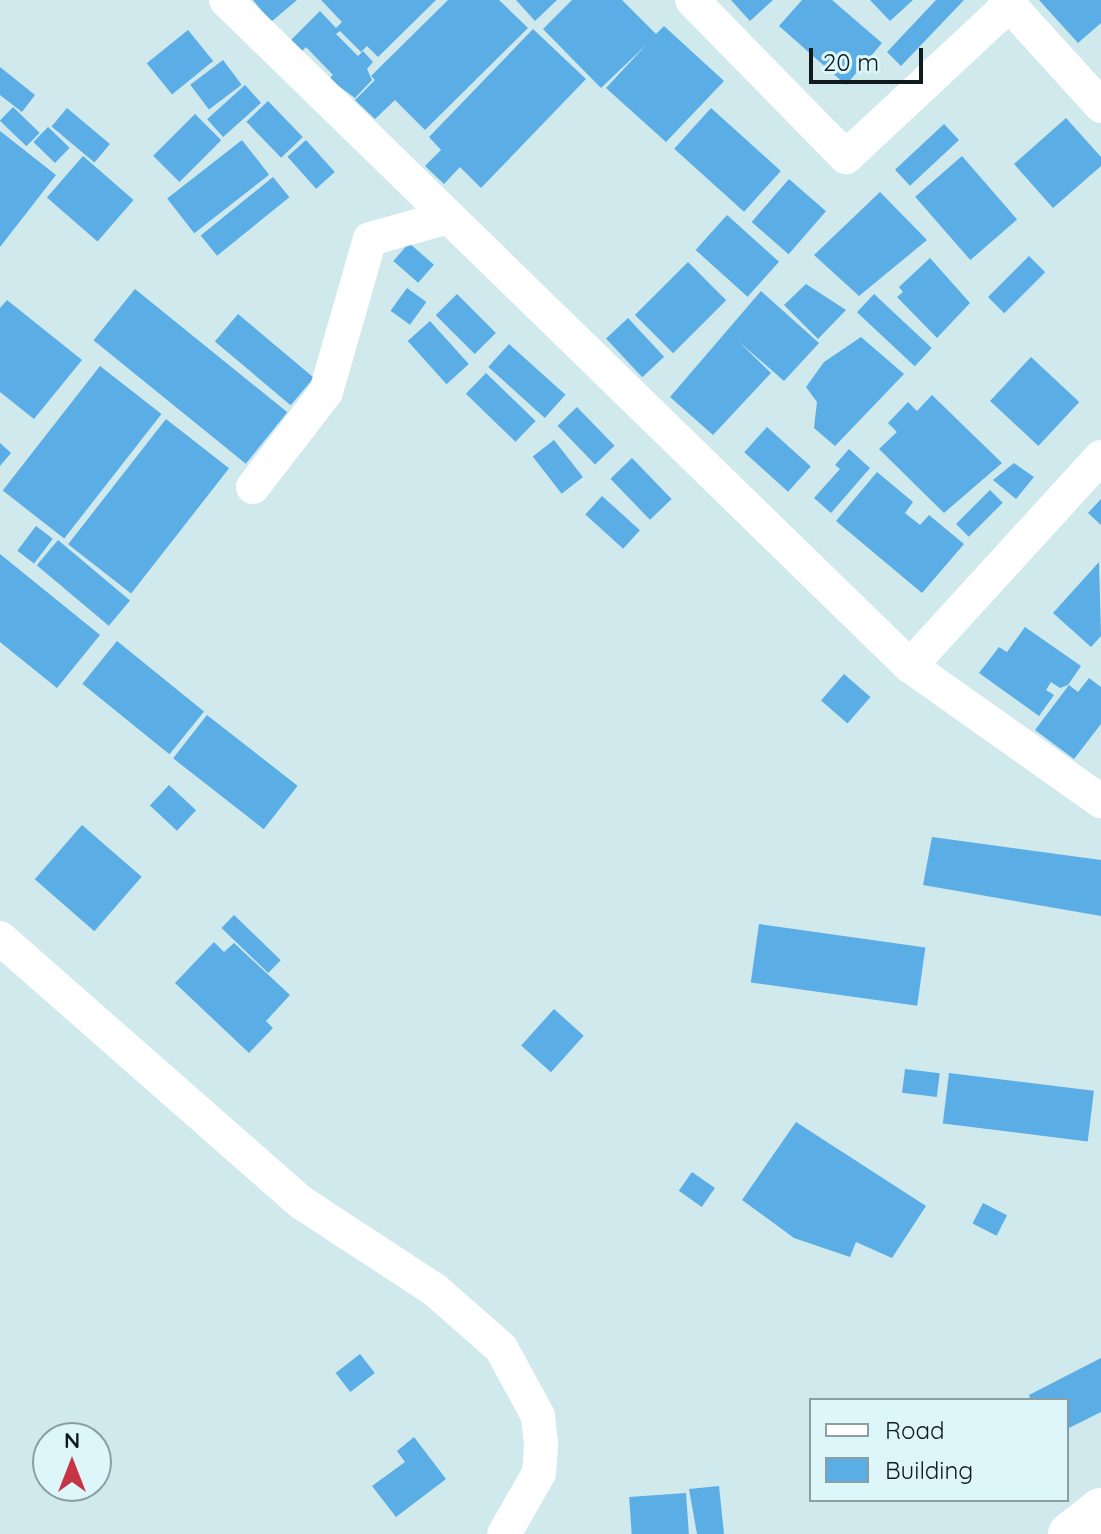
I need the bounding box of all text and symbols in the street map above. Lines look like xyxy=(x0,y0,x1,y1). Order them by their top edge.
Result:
scale bar xyxy=(813,32,927,82)
text: 20 m xyxy=(823,47,879,77)
legend xyxy=(809,1398,1069,1502)
text: Road xyxy=(885,1415,945,1445)
north arrow xyxy=(32,1422,112,1502)
text: N xyxy=(64,1426,80,1454)
text: Building xyxy=(885,1455,973,1485)

